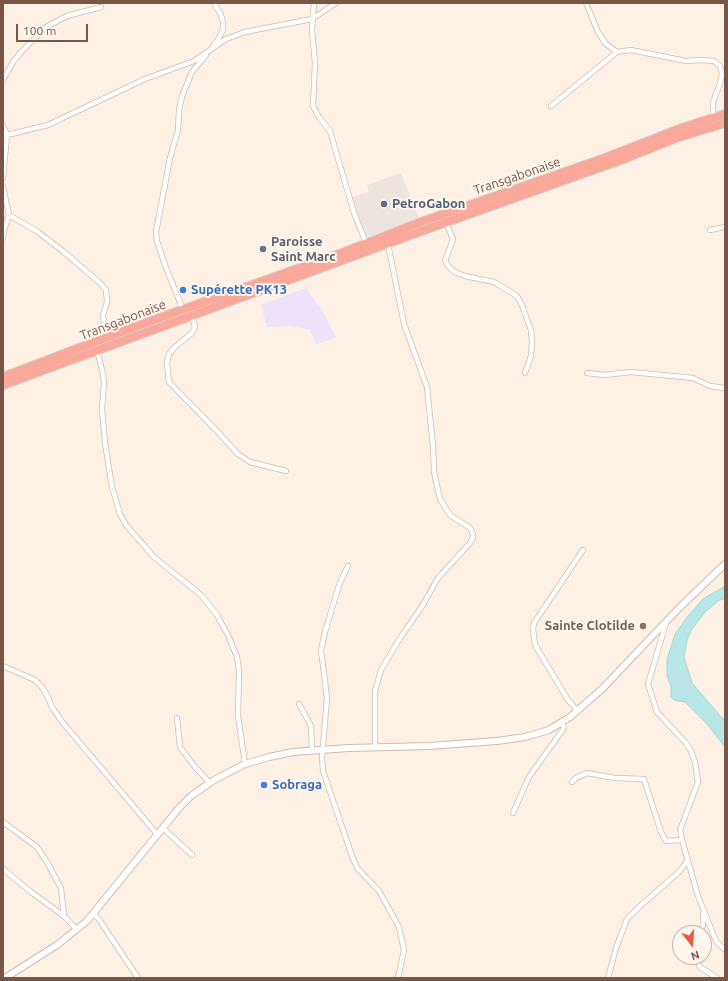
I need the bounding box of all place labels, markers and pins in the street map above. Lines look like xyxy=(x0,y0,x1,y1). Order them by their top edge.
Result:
place label: PetroGabon xyxy=(392,196,465,212)
marker: PetroGabon xyxy=(379,199,389,209)
place label: Paroisse Saint Marc xyxy=(271,234,336,265)
marker: Paroisse Saint Marc xyxy=(258,244,268,254)
place label: Supérette PK13 xyxy=(191,282,287,298)
marker: Supérette PK13 xyxy=(178,285,188,295)
place label: Sainte Clotilde xyxy=(545,618,635,634)
marker: Sainte Clotilde xyxy=(638,621,648,631)
place label: Sobraga xyxy=(272,777,322,793)
marker: Sobraga xyxy=(259,780,269,790)

